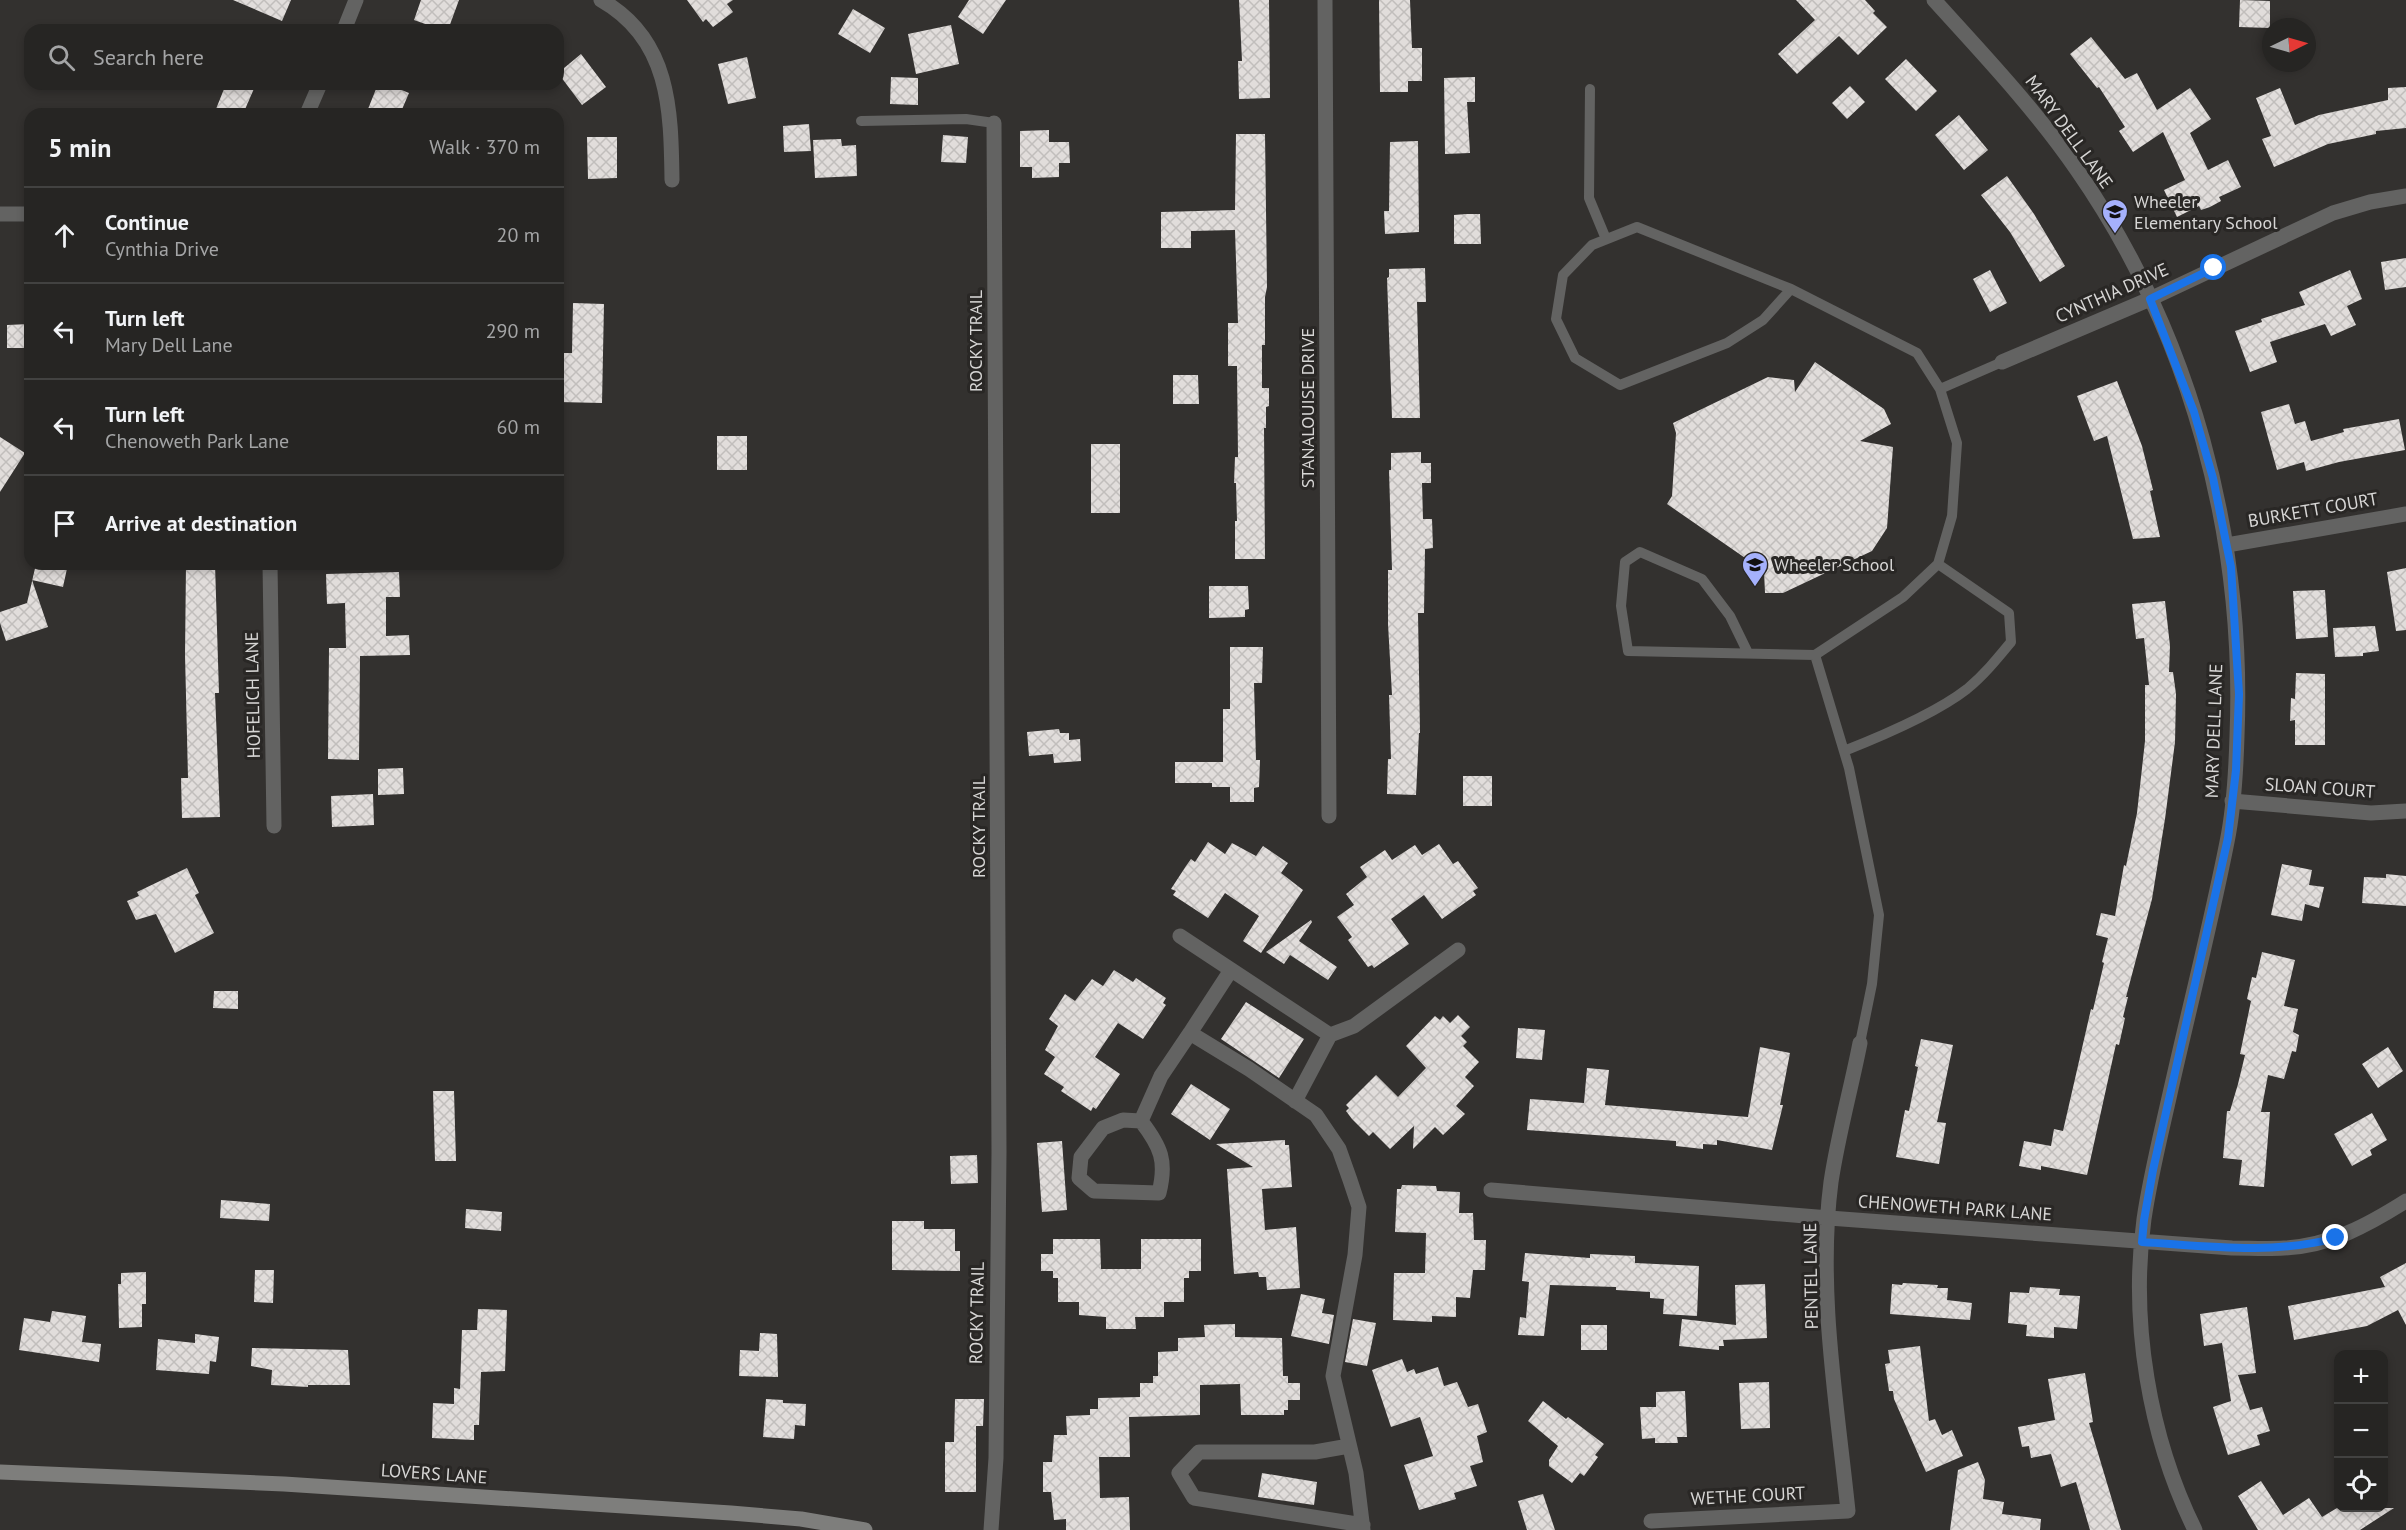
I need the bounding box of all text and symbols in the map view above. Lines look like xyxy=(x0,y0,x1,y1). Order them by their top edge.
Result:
north arrow xyxy=(2262,18,2316,72)
search box xyxy=(24,24,564,90)
icon: search xyxy=(45,41,78,74)
text: Search here xyxy=(93,43,204,71)
street label: MARY DELL LANE xyxy=(2021,71,2118,193)
text: 5 min xyxy=(48,131,111,164)
text: Walk · 370 m xyxy=(429,134,540,160)
place label: Wheeler Elementary School xyxy=(2134,190,2278,234)
school or university icon: Wheeler Elementary School xyxy=(2100,197,2130,235)
text: Continue xyxy=(105,208,189,236)
icon: ahead xyxy=(48,219,81,252)
text: 20 m xyxy=(497,222,540,248)
text: Cynthia Drive xyxy=(105,236,219,262)
route start xyxy=(2200,254,2226,280)
street label: CYNTHIA DRIVE xyxy=(2052,257,2172,328)
street label: ROCKY TRAIL xyxy=(964,290,987,392)
text: Turn left xyxy=(105,304,185,332)
icon: left xyxy=(48,315,81,348)
text: 290 m xyxy=(486,318,540,344)
street label: STANALOUISE DRIVE xyxy=(1296,328,1319,488)
text: Mary Dell Lane xyxy=(105,332,233,358)
text: Turn left xyxy=(105,400,185,428)
icon: left xyxy=(48,411,81,444)
text: 60 m xyxy=(497,414,540,440)
text: Chenoweth Park Lane xyxy=(105,428,289,454)
street label: BURKETT COURT xyxy=(2246,487,2380,532)
icon: arrive xyxy=(48,507,81,540)
text: Arrive at destination xyxy=(105,509,297,537)
school or university icon: Wheeler School xyxy=(1740,550,1770,588)
place label: Wheeler School xyxy=(1774,553,1895,576)
street label: HOFELICH LANE xyxy=(240,631,265,759)
street label: MARY DELL LANE xyxy=(2200,663,2227,799)
street label: SLOAN COURT xyxy=(2264,772,2376,803)
street label: ROCKY TRAIL xyxy=(967,776,990,878)
street label: CHENOWETH PARK LANE xyxy=(1857,1189,2053,1226)
street label: PENTEL LANE xyxy=(1798,1223,1823,1329)
route end xyxy=(2322,1224,2348,1250)
street label: ROCKY TRAIL xyxy=(964,1262,989,1364)
map controls xyxy=(2334,1350,2388,1512)
button: + xyxy=(2334,1350,2388,1404)
button: − xyxy=(2334,1404,2388,1458)
street label: LOVERS LANE xyxy=(380,1458,488,1489)
button: locate xyxy=(2334,1458,2388,1512)
street label: WETHE COURT xyxy=(1690,1481,1806,1510)

